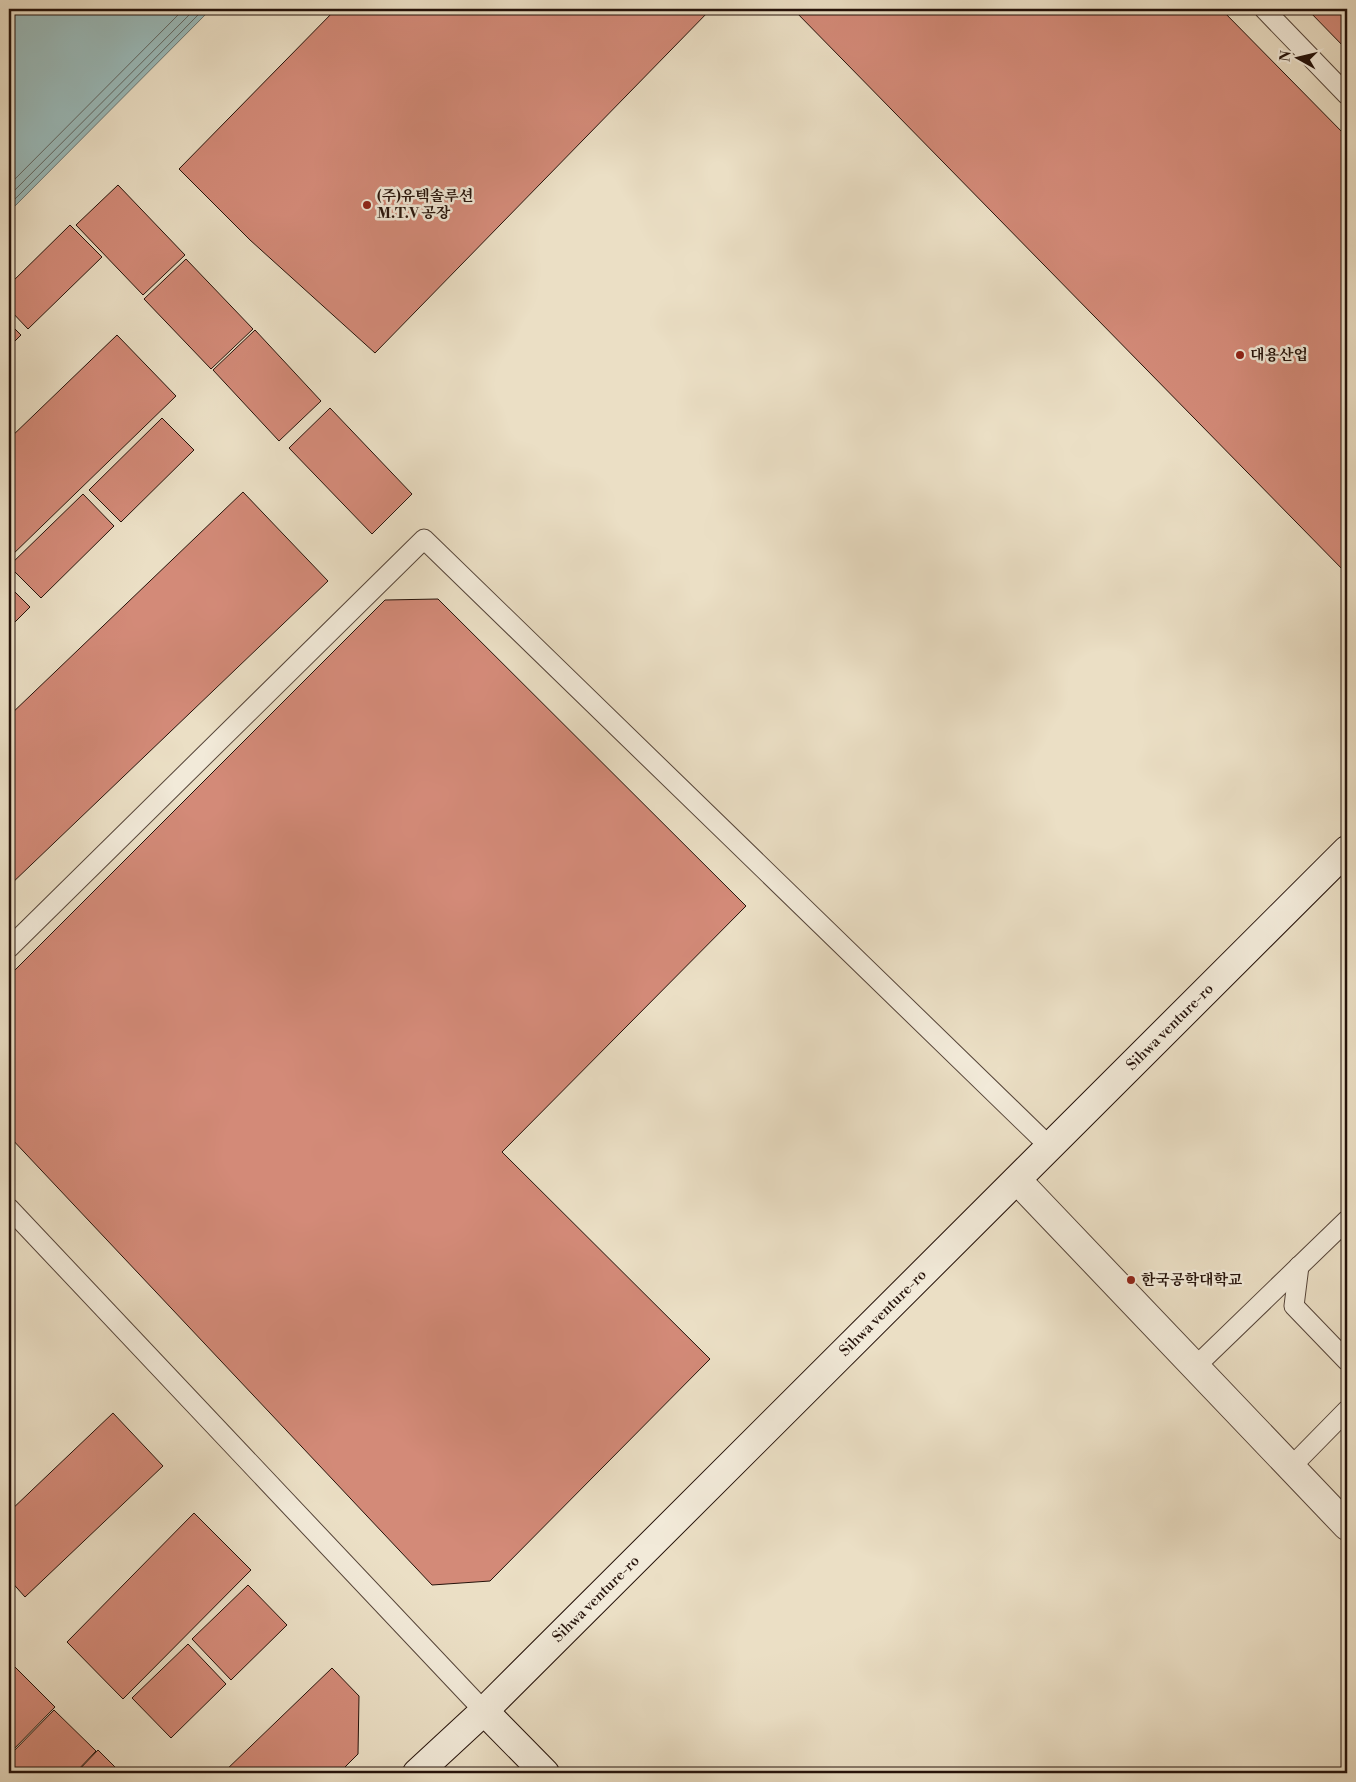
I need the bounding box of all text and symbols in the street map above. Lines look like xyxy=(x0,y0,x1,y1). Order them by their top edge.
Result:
north arrow xyxy=(1274,32,1324,82)
text: N xyxy=(1276,50,1296,63)
place label: (주)유텍솔루션 M.T.V 공장 xyxy=(377,187,473,223)
marker: (주)유텍솔루션 M.T.V 공장 xyxy=(361,199,373,211)
place label: 대용산업 xyxy=(1250,346,1308,365)
marker: 대용산업 xyxy=(1234,349,1246,361)
street label: Sihwa venture-ro xyxy=(1122,979,1218,1075)
street label: Sihwa venture-ro xyxy=(835,1265,931,1361)
place label: 한국공학대학교 xyxy=(1141,1271,1243,1290)
marker: 한국공학대학교 xyxy=(1125,1274,1137,1286)
street label: Sihwa venture-ro xyxy=(548,1551,644,1647)

